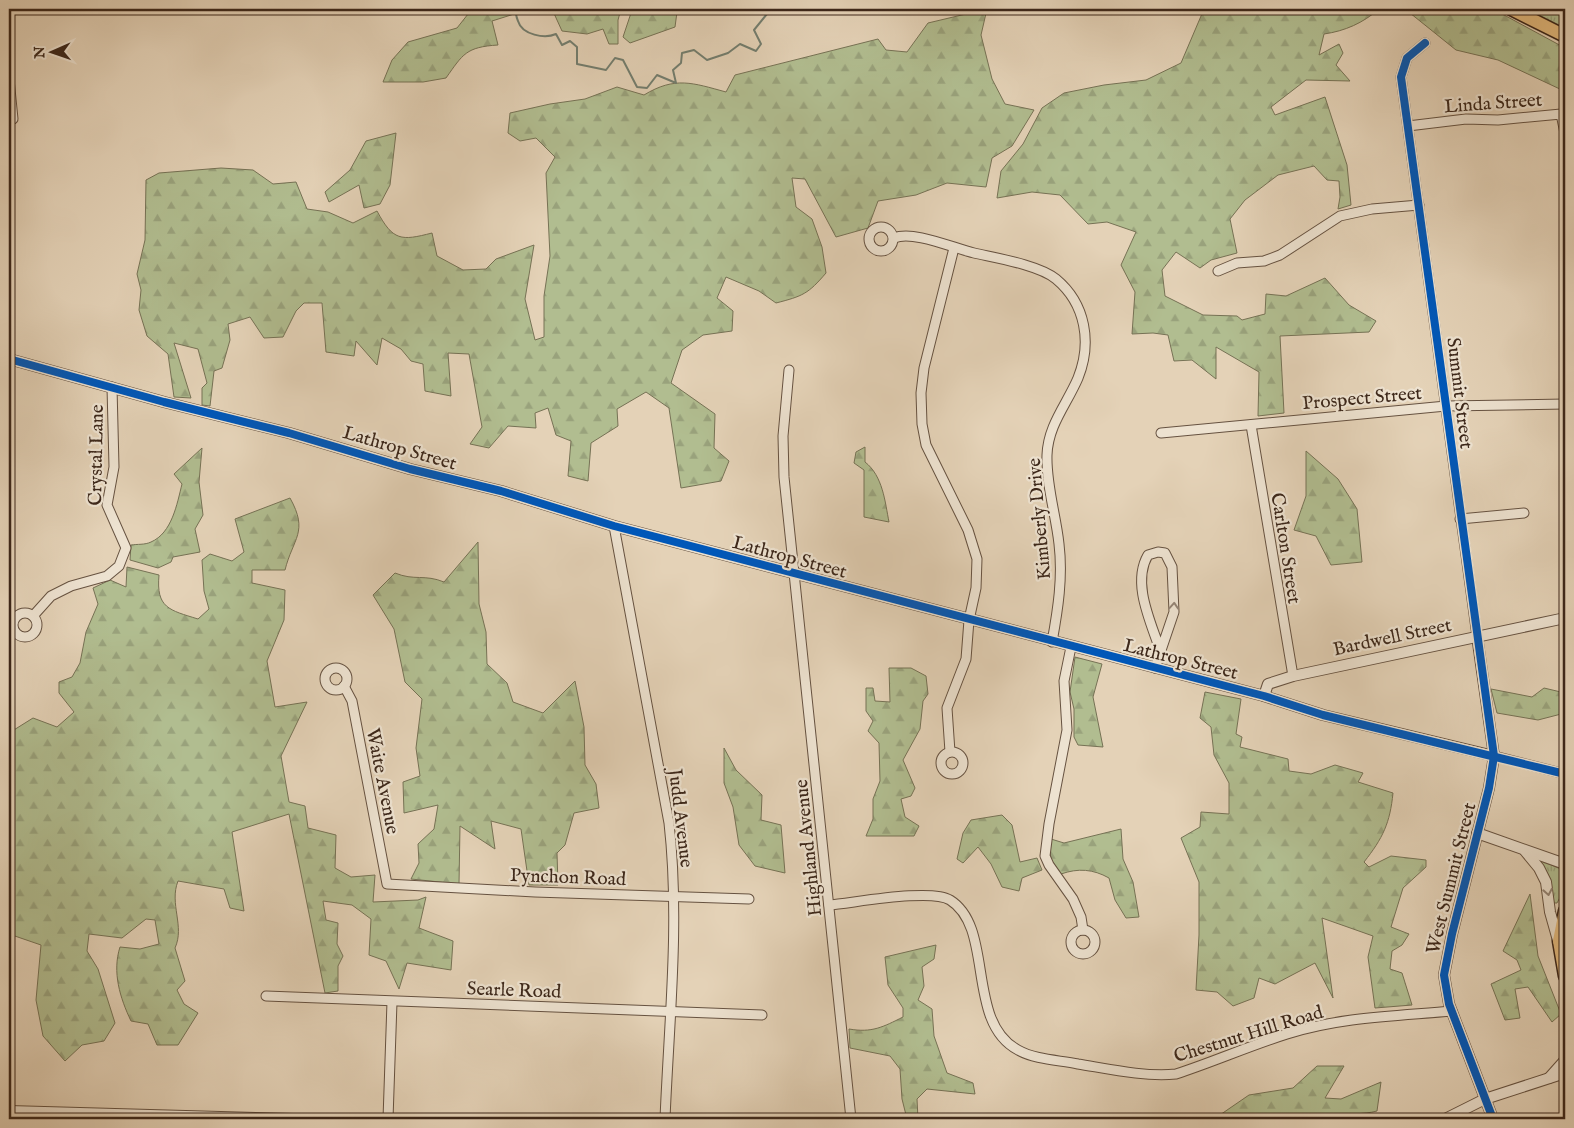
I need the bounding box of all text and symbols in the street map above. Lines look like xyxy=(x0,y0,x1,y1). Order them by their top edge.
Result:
north arrow xyxy=(28,28,78,78)
text: N xyxy=(31,46,49,60)
street label: Linda Street xyxy=(1443,89,1544,119)
street label: Summit Street xyxy=(1440,336,1478,451)
street label: Prospect Street xyxy=(1301,382,1423,416)
street label: Crystal Lane xyxy=(84,404,110,506)
street label: Lathrop Street xyxy=(340,421,460,477)
street label: Kimberly Drive xyxy=(1023,457,1057,581)
street label: Carlton Street xyxy=(1264,491,1306,606)
street label: Lathrop Street xyxy=(730,531,850,585)
one-way arrow xyxy=(1168,602,1179,610)
street label: Bardwell Street xyxy=(1331,614,1454,662)
street label: Lathrop Street xyxy=(1121,634,1241,686)
street label: Waite Avenue xyxy=(360,726,404,837)
street label: Judd Avenue xyxy=(662,765,698,869)
street label: Highland Avenue xyxy=(790,778,828,918)
street label: West Summit Street xyxy=(1422,800,1482,957)
street label: Pynchon Road xyxy=(509,864,627,892)
one-way arrow xyxy=(1543,888,1553,897)
street label: Searle Road xyxy=(466,977,562,1005)
street label: Chestnut Hill Road xyxy=(1171,1001,1327,1069)

